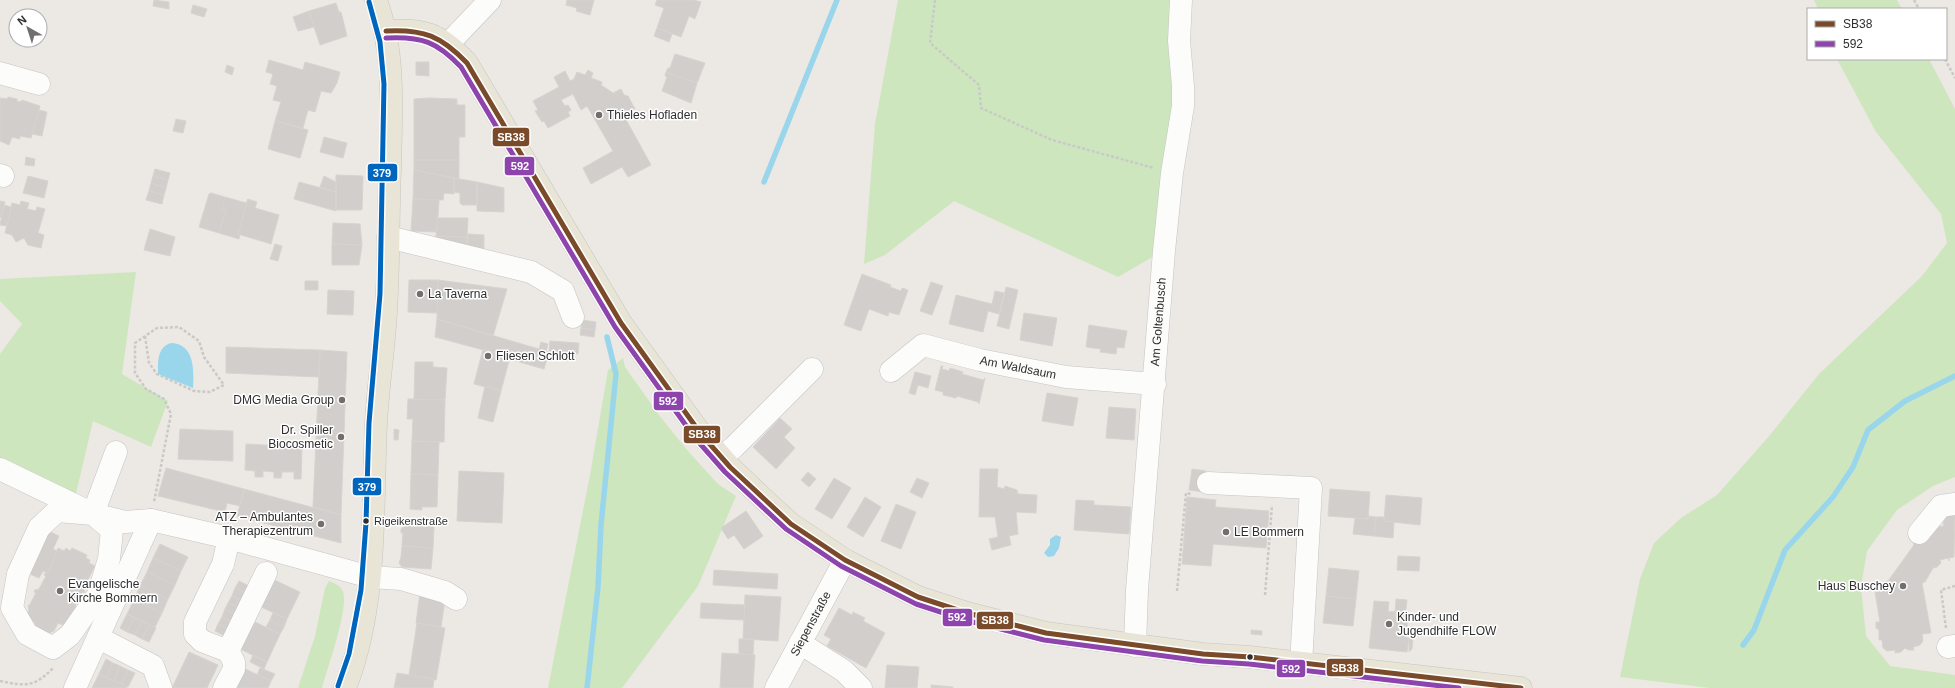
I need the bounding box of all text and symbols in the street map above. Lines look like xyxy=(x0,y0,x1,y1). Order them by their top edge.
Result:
north arrow xyxy=(8,8,48,48)
legend xyxy=(1807,8,1947,60)
text: N xyxy=(15,13,29,27)
text: SB38 xyxy=(1843,17,1873,31)
text: 592 xyxy=(1843,37,1863,51)
place label: Thieles Hofladen xyxy=(607,108,697,122)
marker: Thieles Hofladen xyxy=(594,110,604,120)
line badge: SB38 xyxy=(492,127,530,147)
text: SB38 xyxy=(497,131,525,143)
line badge: 592 xyxy=(504,156,535,176)
text: 592 xyxy=(511,160,529,172)
line badge: 379 xyxy=(367,163,398,182)
text: 379 xyxy=(373,167,391,179)
street label: Am Goltenbusch xyxy=(1148,277,1169,367)
place label: La Taverna xyxy=(428,287,487,301)
marker: La Taverna xyxy=(415,289,425,299)
place label: Fliesen Schlott xyxy=(496,349,575,363)
marker: Fliesen Schlott xyxy=(483,351,493,361)
street label: Am Waldsaum xyxy=(979,353,1058,382)
line badge: 592 xyxy=(653,391,684,411)
place label: DMG Media Group xyxy=(233,393,334,407)
marker: DMG Media Group xyxy=(337,395,347,405)
text: 592 xyxy=(659,395,677,407)
place label: Dr. Spiller Biocosmetic xyxy=(268,423,333,451)
line badge: SB38 xyxy=(683,425,721,444)
text: SB38 xyxy=(688,428,716,440)
marker: Dr. Spiller Biocosmetic xyxy=(336,432,346,442)
line badge: 379 xyxy=(352,477,382,496)
text: 379 xyxy=(358,481,376,493)
place label: ATZ – Ambulantes Therapiezentrum xyxy=(215,510,313,538)
place label: Rigeikenstraße xyxy=(374,515,448,527)
marker: Rigeikenstraße xyxy=(361,516,371,526)
marker: ATZ – Ambulantes Therapiezentrum xyxy=(316,519,326,529)
place label: LE Bommern xyxy=(1234,525,1304,539)
marker: LE Bommern xyxy=(1221,527,1231,537)
place label: Evangelische Kirche Bommern xyxy=(68,577,157,605)
place label: Haus Buschey xyxy=(1818,579,1895,593)
marker: Haus Buschey xyxy=(1898,581,1908,591)
marker: Evangelische Kirche Bommern xyxy=(55,586,65,596)
street label: Siepenstraße xyxy=(788,589,834,659)
line badge: 592 xyxy=(942,608,973,627)
place label: Kinder- und Jugendhilfe FLOW xyxy=(1397,610,1497,638)
text: 592 xyxy=(948,611,966,623)
line badge: SB38 xyxy=(976,611,1014,630)
text: SB38 xyxy=(981,614,1009,626)
marker: Kinder- und Jugendhilfe FLOW xyxy=(1384,619,1394,629)
unlabelled marker xyxy=(1245,652,1255,662)
line badge: SB38 xyxy=(1326,658,1364,677)
line badge: 592 xyxy=(1276,659,1306,678)
text: SB38 xyxy=(1331,662,1359,674)
text: 592 xyxy=(1282,663,1300,675)

